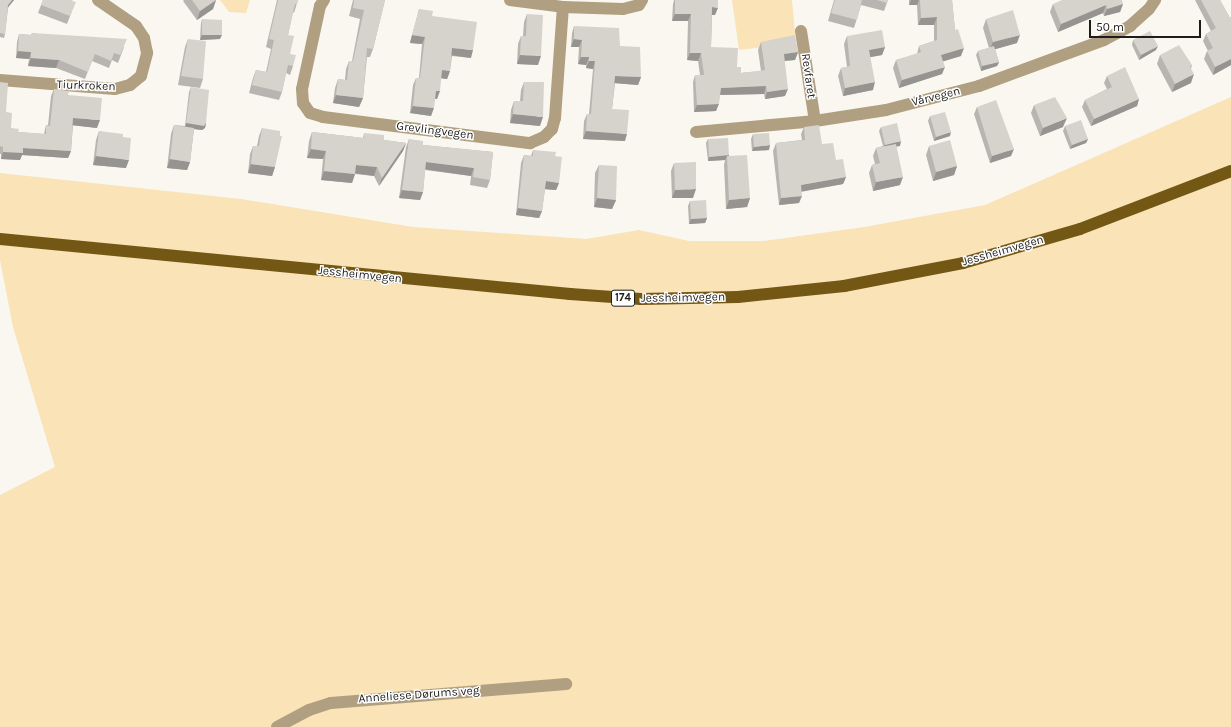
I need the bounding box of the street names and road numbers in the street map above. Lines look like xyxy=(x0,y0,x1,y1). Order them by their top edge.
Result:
street label: Revfaret xyxy=(798,53,818,99)
street label: Tiurkroken xyxy=(56,78,116,94)
street label: Vårvegen xyxy=(910,84,962,110)
street label: Grevlingvegen xyxy=(396,119,474,143)
street label: Jessheimvegen xyxy=(961,232,1045,270)
street label: Jessheimvegen xyxy=(317,263,403,287)
road number: 174 xyxy=(611,289,635,307)
street label: Jessheimvegen xyxy=(641,290,725,306)
street label: Anneliese Dørums veg xyxy=(358,684,480,706)

